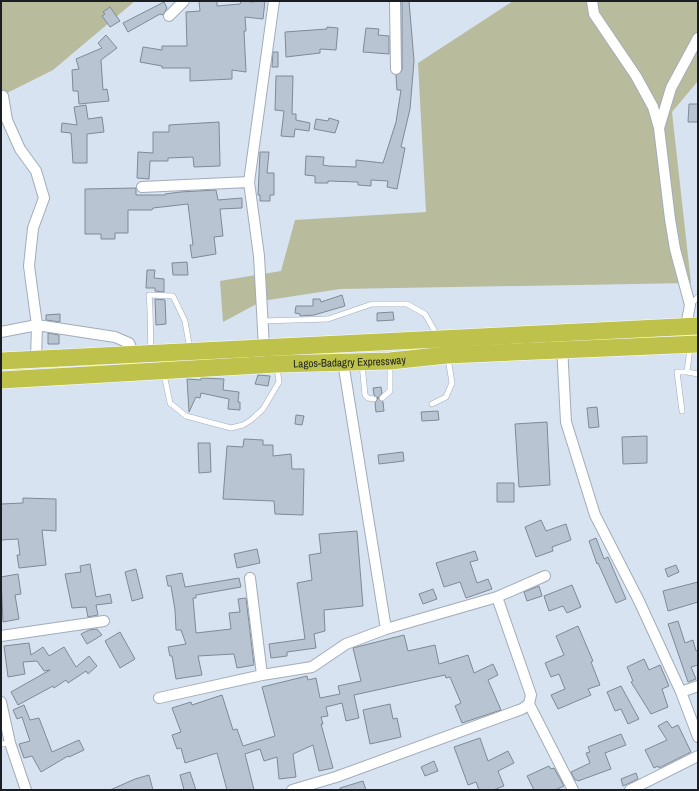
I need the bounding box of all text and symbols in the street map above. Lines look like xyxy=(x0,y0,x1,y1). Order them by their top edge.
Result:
street label: Lagos-Badagry Expressway xyxy=(293,352,407,371)

